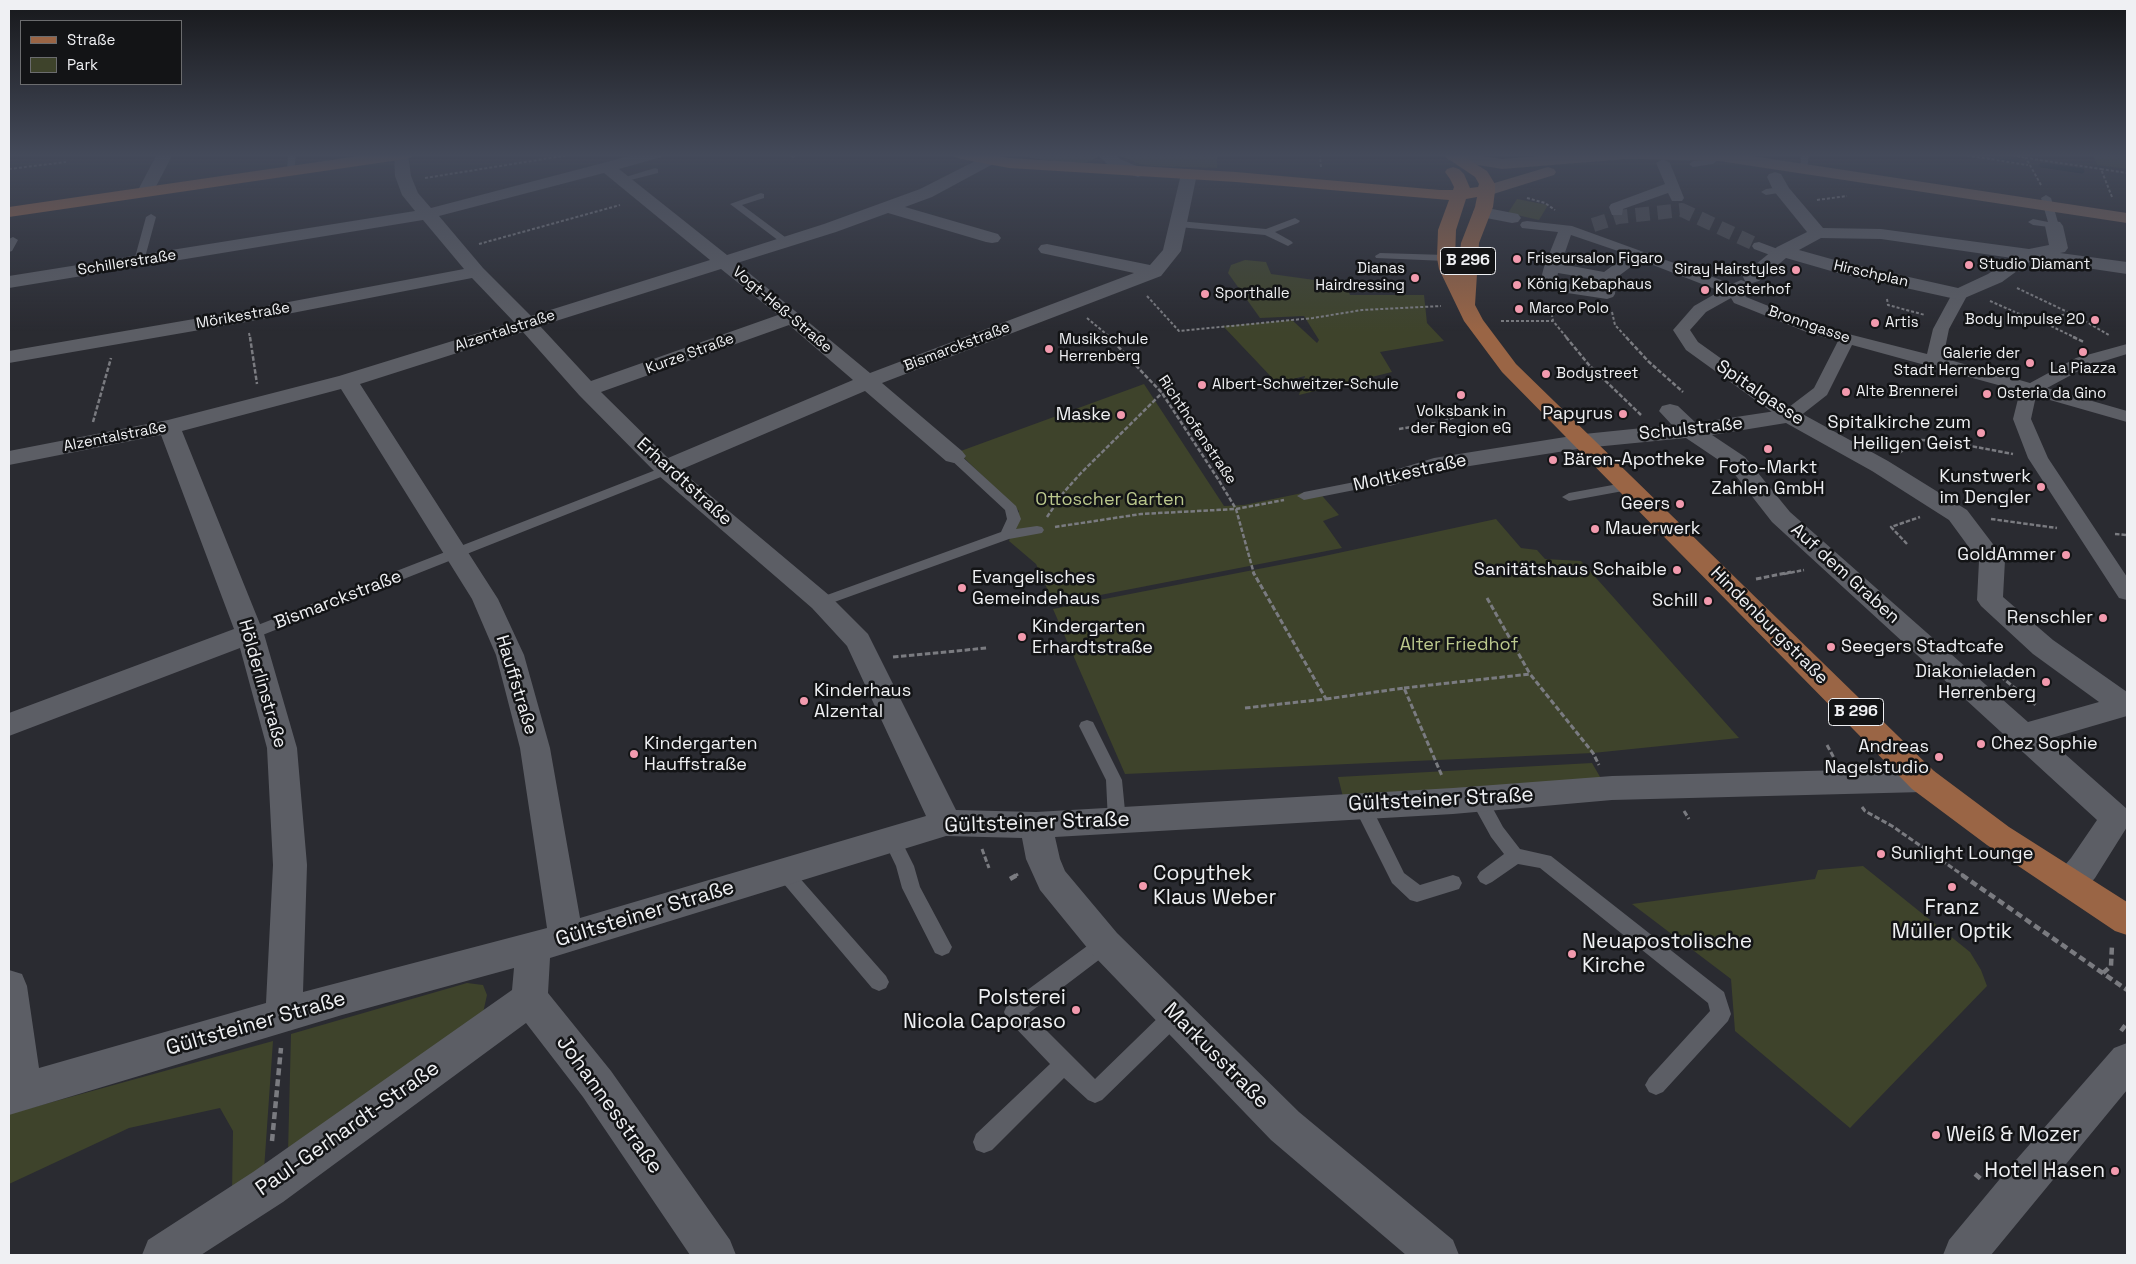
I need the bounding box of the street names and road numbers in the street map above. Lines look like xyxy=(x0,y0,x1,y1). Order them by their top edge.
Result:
street label: Schillerstraße xyxy=(76,246,178,280)
road number: B 296 xyxy=(1440,248,1496,274)
street label: Hirschplan xyxy=(1832,257,1910,291)
street label: Vogt-Heß-Straße xyxy=(729,263,835,357)
street label: Mörikestraße xyxy=(195,299,291,333)
street label: Bronngasse xyxy=(1765,303,1853,347)
street label: Alzentalstraße xyxy=(452,306,558,356)
street label: Bismarckstraße xyxy=(901,318,1013,376)
street label: Kurze Straße xyxy=(643,330,737,378)
street label: Spitalgasse xyxy=(1712,356,1808,430)
street label: Richthofenstraße xyxy=(1154,372,1240,488)
street label: Schulstraße xyxy=(1638,413,1744,445)
street label: Alzentalstraße xyxy=(62,418,168,456)
street label: Erhardtstraße xyxy=(632,433,736,531)
street label: Moltkestraße xyxy=(1351,449,1469,497)
street label: Auf dem Graben xyxy=(1786,519,1904,629)
street label: Hindenburgstraße xyxy=(1706,563,1832,689)
street label: Bismarckstraße xyxy=(271,566,405,634)
street label: Hölderlinstraße xyxy=(233,617,291,751)
street label: Hauffstraße xyxy=(491,633,541,737)
road number: B 296 xyxy=(1828,699,1884,726)
street label: Gültsteiner Straße xyxy=(1348,783,1534,817)
street label: Gültsteiner Straße xyxy=(944,807,1130,839)
street label: Gültsteiner Straße xyxy=(553,875,737,953)
street label: Gültsteiner Straße xyxy=(163,986,349,1062)
street label: Markusstraße xyxy=(1158,998,1274,1114)
street label: Johannesstraße xyxy=(550,1031,668,1179)
street label: Paul-Gerhardt-Straße xyxy=(251,1056,445,1202)

